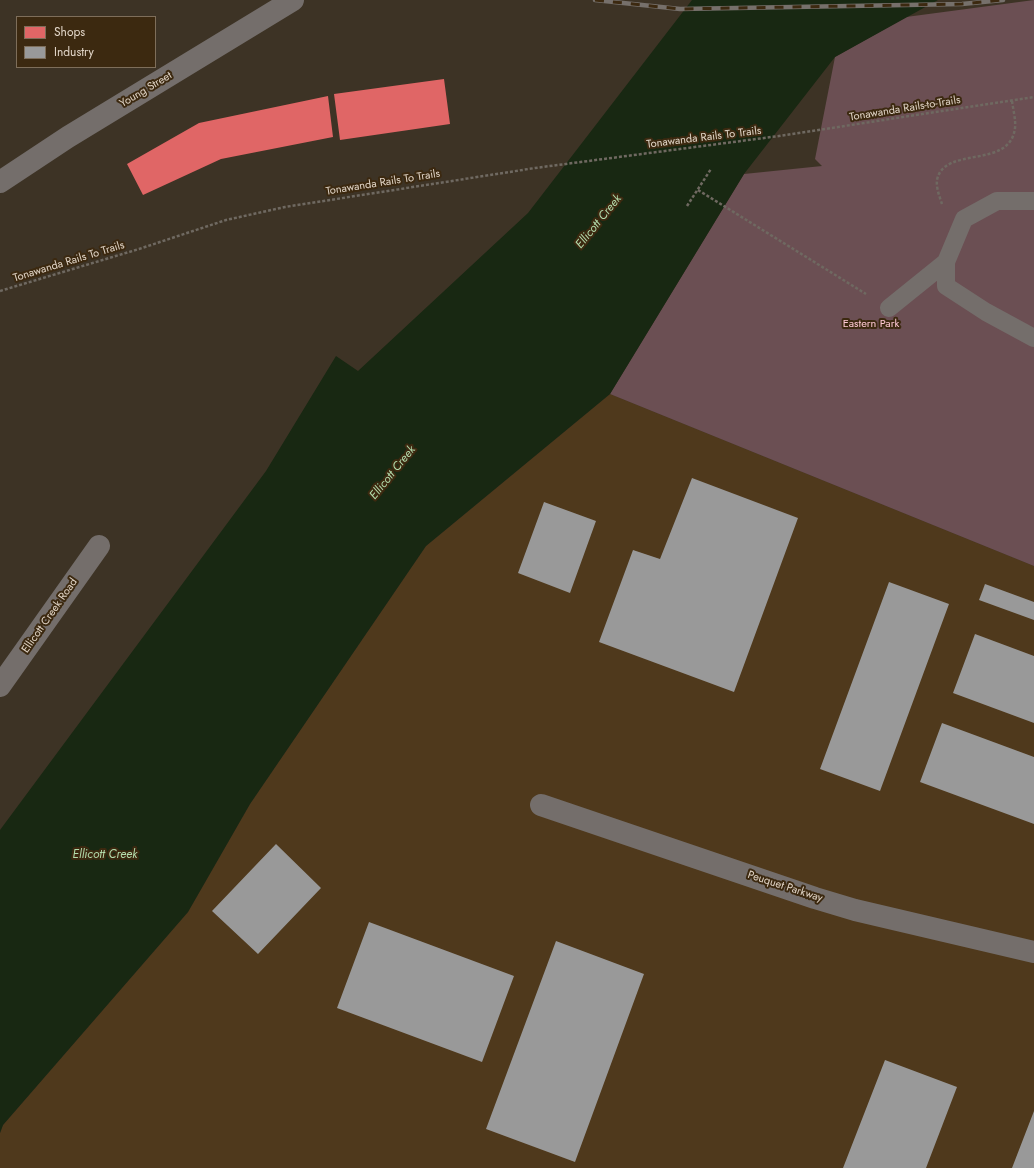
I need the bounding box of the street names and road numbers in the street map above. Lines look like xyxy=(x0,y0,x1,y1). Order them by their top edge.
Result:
street label: Young Street xyxy=(118,69,174,111)
street label: Tonawanda Rails-to-Trails xyxy=(849,94,961,124)
street label: Tonawanda Rails To Trails xyxy=(646,124,762,152)
street label: Tonawanda Rails To Trails xyxy=(325,167,441,199)
street label: Tonawanda Rails To Trails xyxy=(12,239,126,285)
street label: Ellicott Creek Road xyxy=(19,576,81,656)
street label: Peuquet Parkway xyxy=(746,869,824,905)

